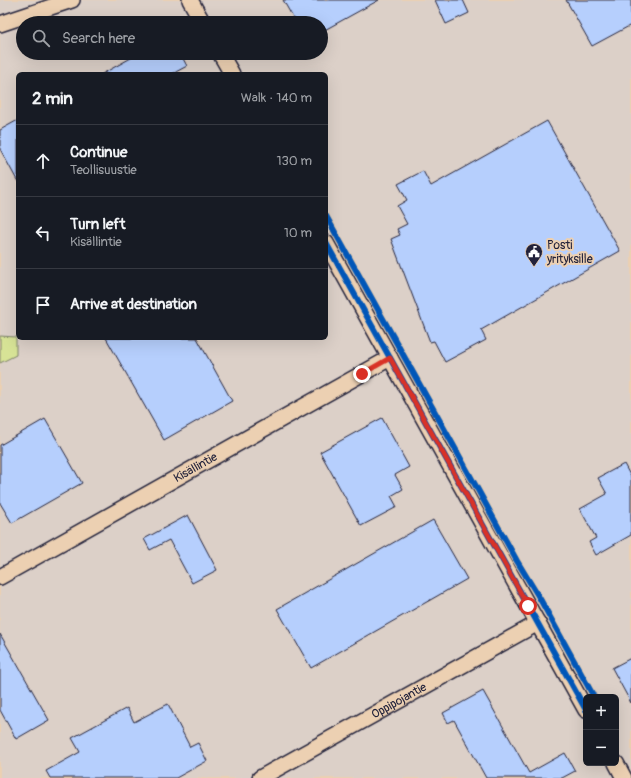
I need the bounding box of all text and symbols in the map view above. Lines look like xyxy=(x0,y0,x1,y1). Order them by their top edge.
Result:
search box xyxy=(16,16,328,60)
icon: search xyxy=(30,27,52,49)
text: Search here xyxy=(62,29,135,48)
text: 2 min xyxy=(32,88,73,109)
text: Walk · 140 m xyxy=(241,90,312,106)
text: Continue xyxy=(70,143,128,162)
icon: ahead xyxy=(32,150,54,172)
text: 130 m xyxy=(276,153,312,169)
text: Teollisuustie xyxy=(70,162,137,178)
text: Turn left xyxy=(70,215,126,234)
icon: left xyxy=(32,222,54,244)
text: 10 m xyxy=(284,225,312,241)
text: Kisällintie xyxy=(70,234,122,250)
place label: Posti yrityksille xyxy=(546,238,593,267)
public building icon: Posti yrityksille xyxy=(524,242,544,267)
icon: arrive xyxy=(32,294,54,316)
text: Arrive at destination xyxy=(70,295,197,314)
route end xyxy=(353,365,371,383)
street label: Kisällintie xyxy=(171,449,220,486)
route start xyxy=(519,597,537,615)
street label: Oppipojantie xyxy=(369,679,429,722)
map controls xyxy=(583,694,619,766)
button: + xyxy=(583,694,619,730)
button: − xyxy=(583,730,619,766)

